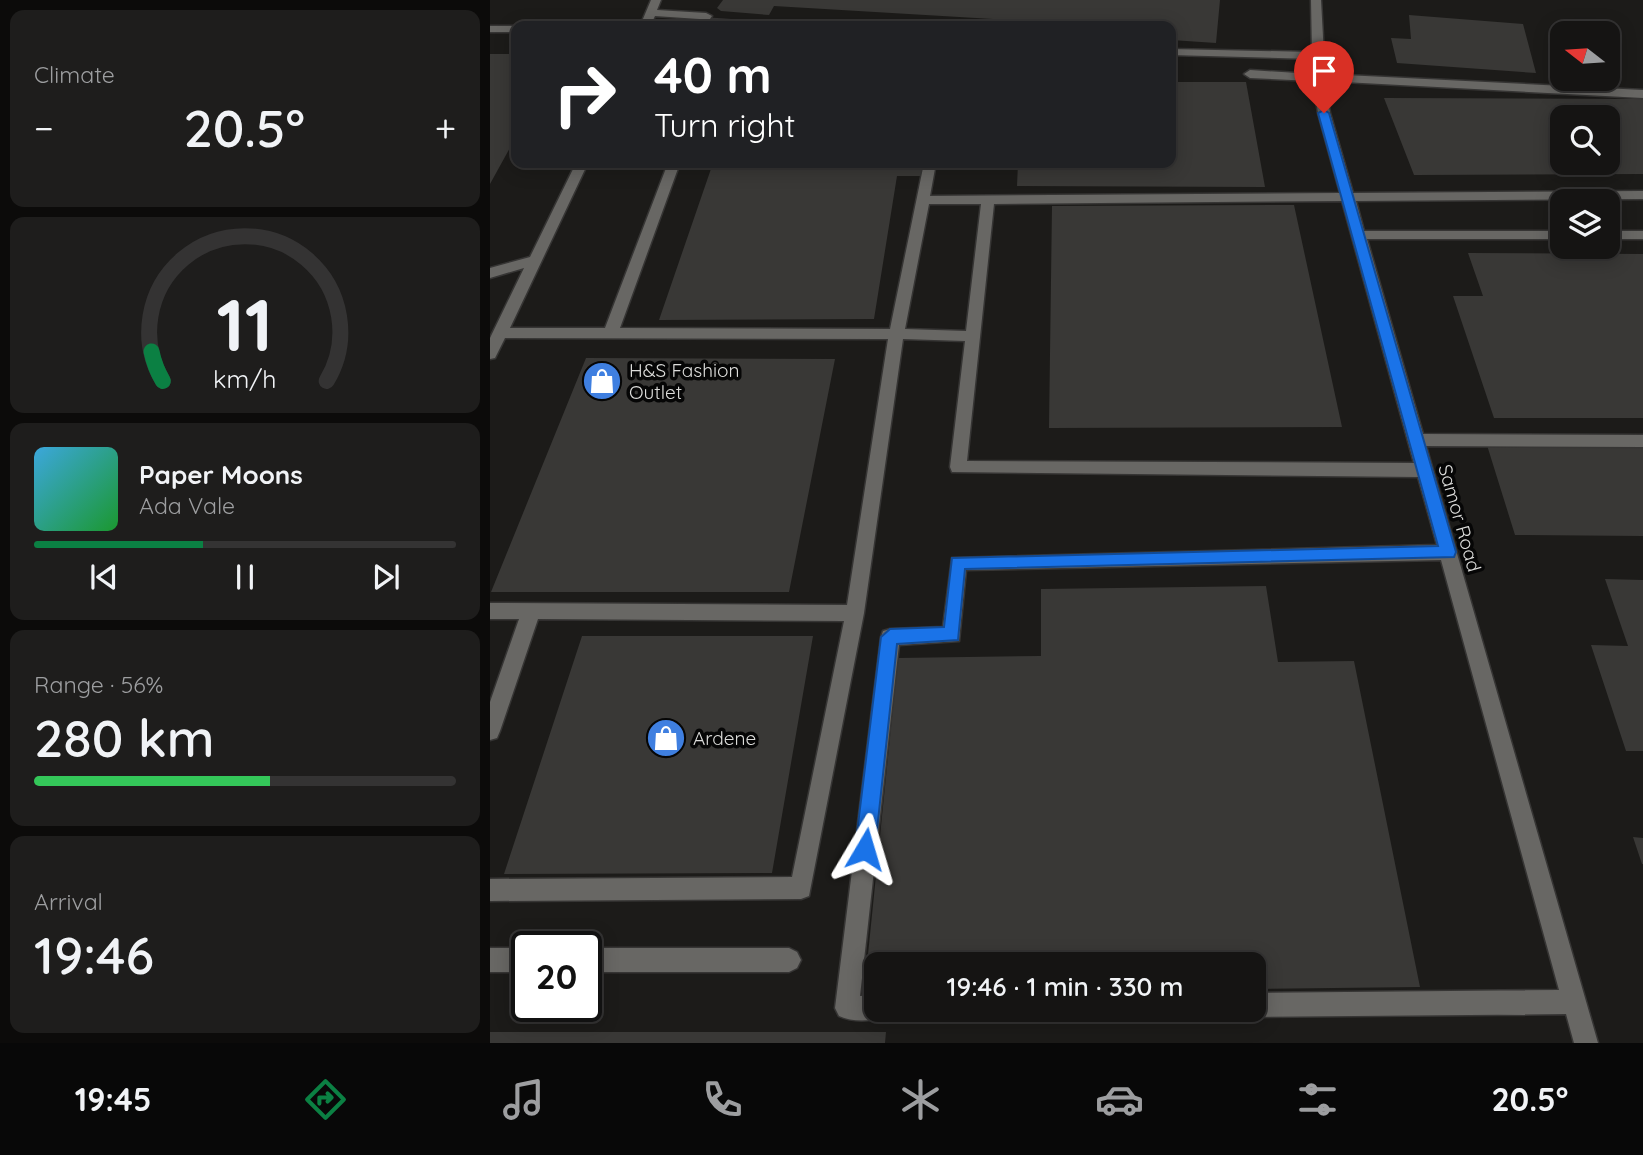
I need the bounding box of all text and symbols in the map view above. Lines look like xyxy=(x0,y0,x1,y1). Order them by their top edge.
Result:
north arrow xyxy=(1550,21,1620,91)
map controls xyxy=(1550,21,1620,259)
pin xyxy=(1294,41,1354,113)
text: 40 m xyxy=(654,44,772,105)
icon: right xyxy=(539,49,630,140)
icon: arrive xyxy=(1305,52,1343,90)
text: Climate xyxy=(34,60,115,89)
text: 20.5° xyxy=(183,95,305,160)
text: − xyxy=(34,104,54,152)
text: + xyxy=(435,104,456,152)
text: Turn right xyxy=(654,105,795,145)
button: search xyxy=(1550,105,1620,175)
button: layers xyxy=(1550,189,1620,259)
text: 11 xyxy=(217,278,273,369)
place label: H&S Fashion Outlet xyxy=(629,358,740,404)
shop icon: H&S Fashion Outlet xyxy=(581,360,623,402)
text: km/h xyxy=(213,363,277,394)
text: Paper Moons xyxy=(139,458,303,491)
street label: Samor Road xyxy=(1433,462,1487,574)
text: Ada Vale xyxy=(139,491,235,520)
icon: previous xyxy=(85,558,123,596)
icon: pause xyxy=(226,558,264,596)
icon: next xyxy=(367,558,405,596)
text: Range · 56% xyxy=(34,670,163,699)
text: 280 km xyxy=(34,705,215,770)
shop icon: Ardene xyxy=(645,717,687,759)
place label: Ardene xyxy=(693,726,756,750)
position arrow xyxy=(828,812,902,886)
text: Arrival xyxy=(34,887,103,916)
text: 19:46 xyxy=(34,922,154,987)
speed limit sign: 20 xyxy=(511,931,602,1022)
text: 19:46 · 1 min · 330 m xyxy=(946,970,1184,1003)
icon: directions xyxy=(301,1075,350,1124)
icon: music xyxy=(499,1075,548,1124)
icon: phone xyxy=(698,1075,747,1124)
icon: climate xyxy=(896,1075,945,1124)
icon: car xyxy=(1095,1075,1144,1124)
icon: filters xyxy=(1293,1075,1342,1124)
text: 19:45 xyxy=(75,1079,151,1119)
text: 20.5° xyxy=(1491,1079,1568,1119)

